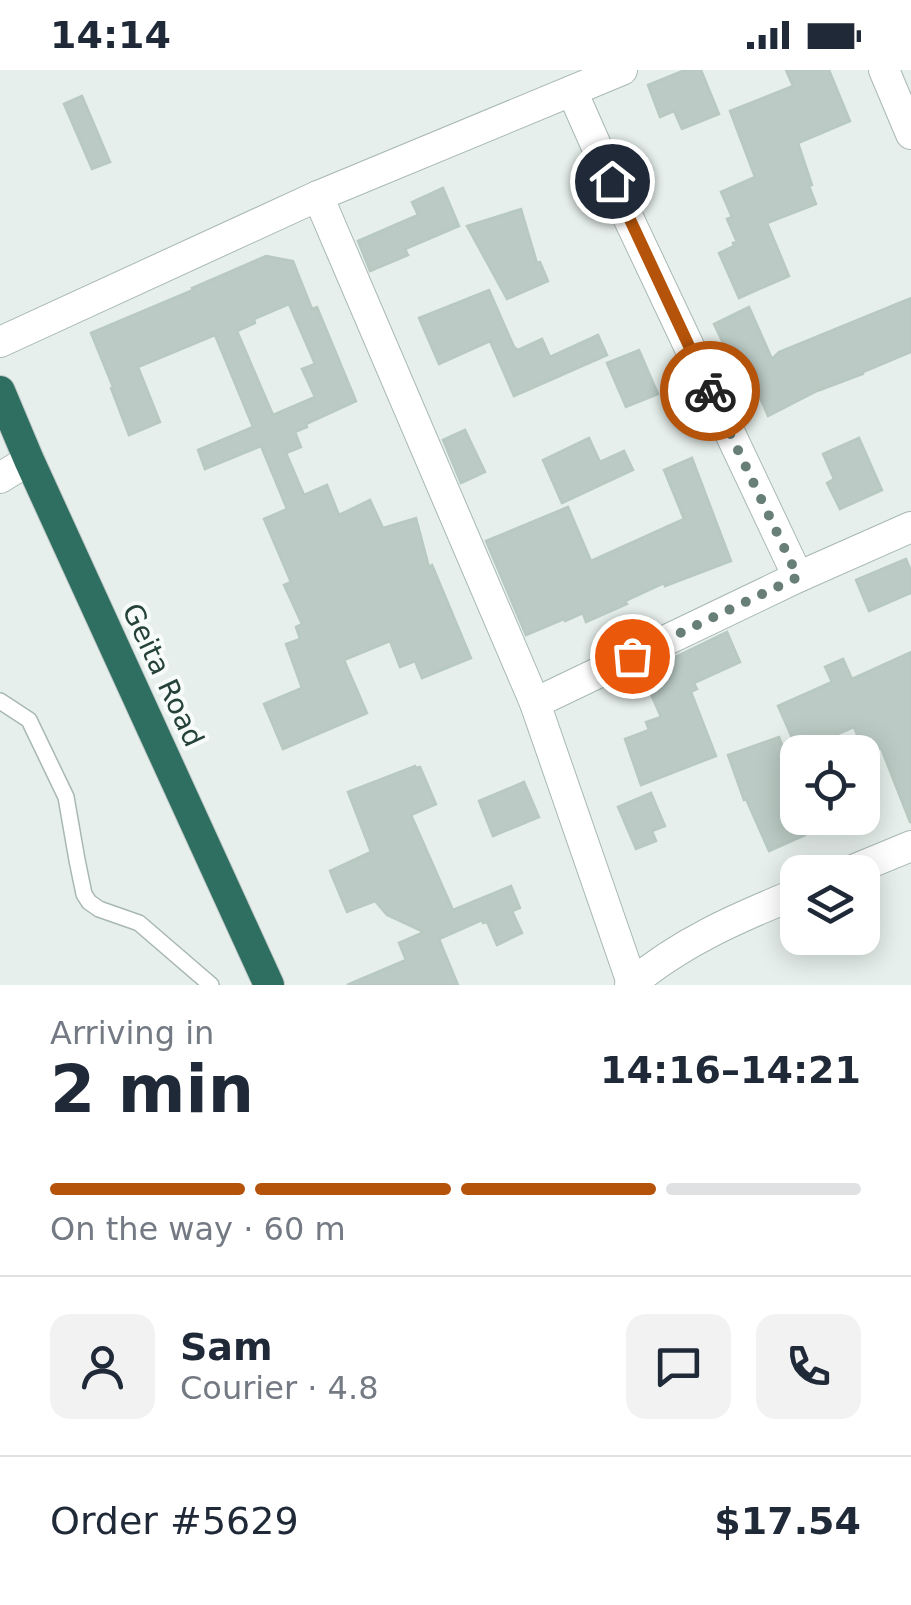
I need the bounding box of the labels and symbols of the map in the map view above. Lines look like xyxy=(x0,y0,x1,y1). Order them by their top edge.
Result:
pin xyxy=(570,139,655,224)
courier xyxy=(660,341,760,441)
street label: Geita Road xyxy=(116,598,210,752)
pin xyxy=(590,614,675,699)

